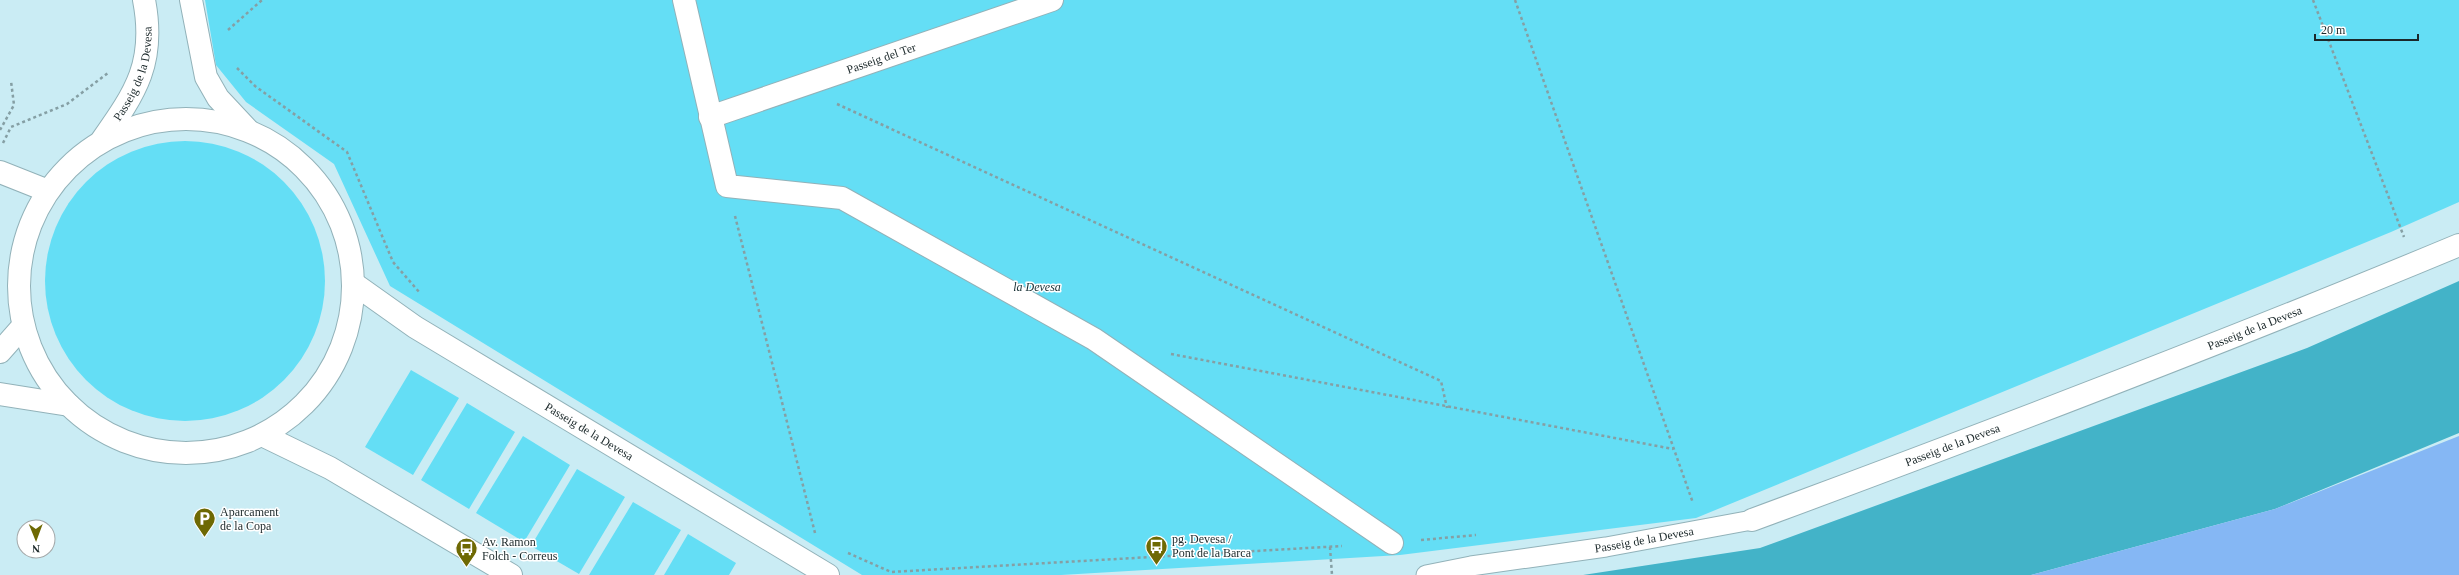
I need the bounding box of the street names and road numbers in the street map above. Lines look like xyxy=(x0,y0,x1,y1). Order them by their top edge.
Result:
street label: Passeig de la Devesa xyxy=(110,26,155,123)
street label: Passeig del Ter xyxy=(845,40,918,77)
street label: Passeig de la Devesa xyxy=(2205,303,2304,353)
street label: Passeig de la Devesa xyxy=(542,400,636,464)
street label: Passeig de la Devesa xyxy=(1903,421,2003,469)
street label: Passeig de la Devesa xyxy=(1594,524,1695,556)

